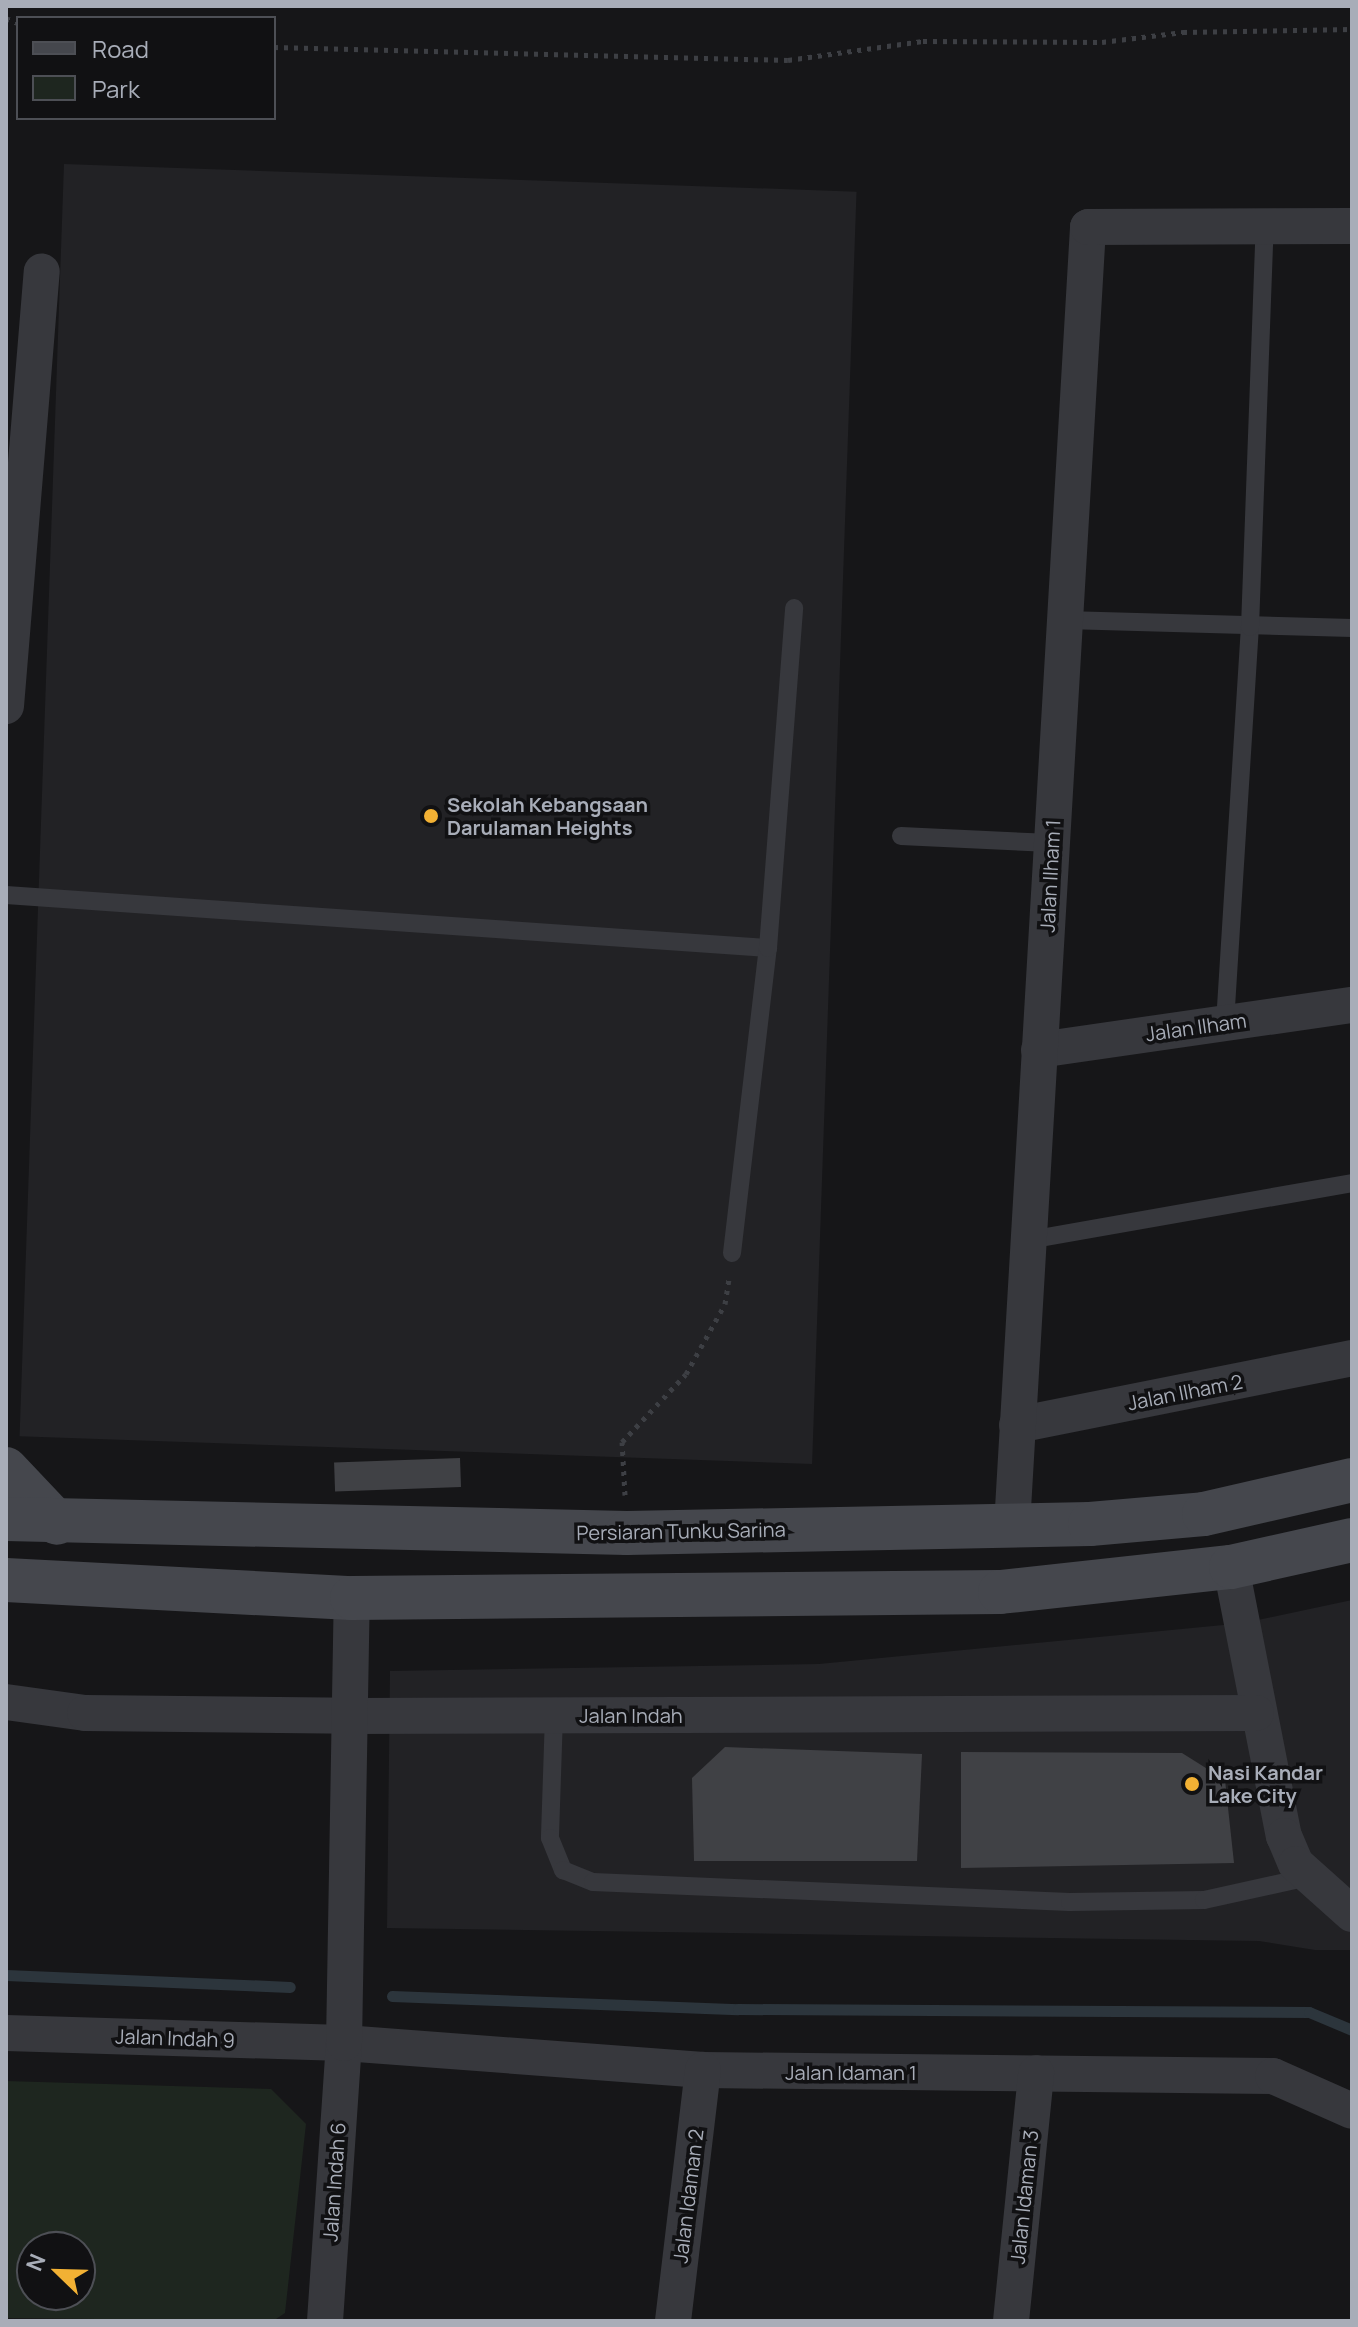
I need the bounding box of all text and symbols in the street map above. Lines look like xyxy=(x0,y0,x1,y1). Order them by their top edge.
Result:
legend xyxy=(16,16,276,120)
text: Road xyxy=(92,32,149,65)
text: Park xyxy=(92,72,140,105)
place label: Sekolah Kebangsaan Darulaman Heights xyxy=(447,792,648,839)
marker: Sekolah Kebangsaan Darulaman Heights xyxy=(422,807,440,825)
street label: Jalan Ilham 1 xyxy=(1035,819,1065,933)
street label: Jalan Ilham xyxy=(1144,1008,1248,1046)
street label: Jalan Ilham 2 xyxy=(1125,1369,1245,1415)
street label: Persiaran Tunku Sarina xyxy=(576,1517,786,1545)
street label: Jalan Indah xyxy=(579,1703,683,1727)
place label: Nasi Kandar Lake City xyxy=(1208,1760,1323,1807)
marker: Nasi Kandar Lake City xyxy=(1183,1775,1201,1793)
street label: Jalan Indah 9 xyxy=(115,2024,235,2052)
street label: Jalan Idaman 1 xyxy=(785,2060,917,2084)
street label: Jalan Indah 6 xyxy=(318,2121,350,2243)
street label: Jalan Idaman 2 xyxy=(668,2128,708,2264)
street label: Jalan Idaman 3 xyxy=(1005,2129,1043,2265)
north arrow xyxy=(16,2231,96,2311)
text: N xyxy=(19,2249,53,2276)

